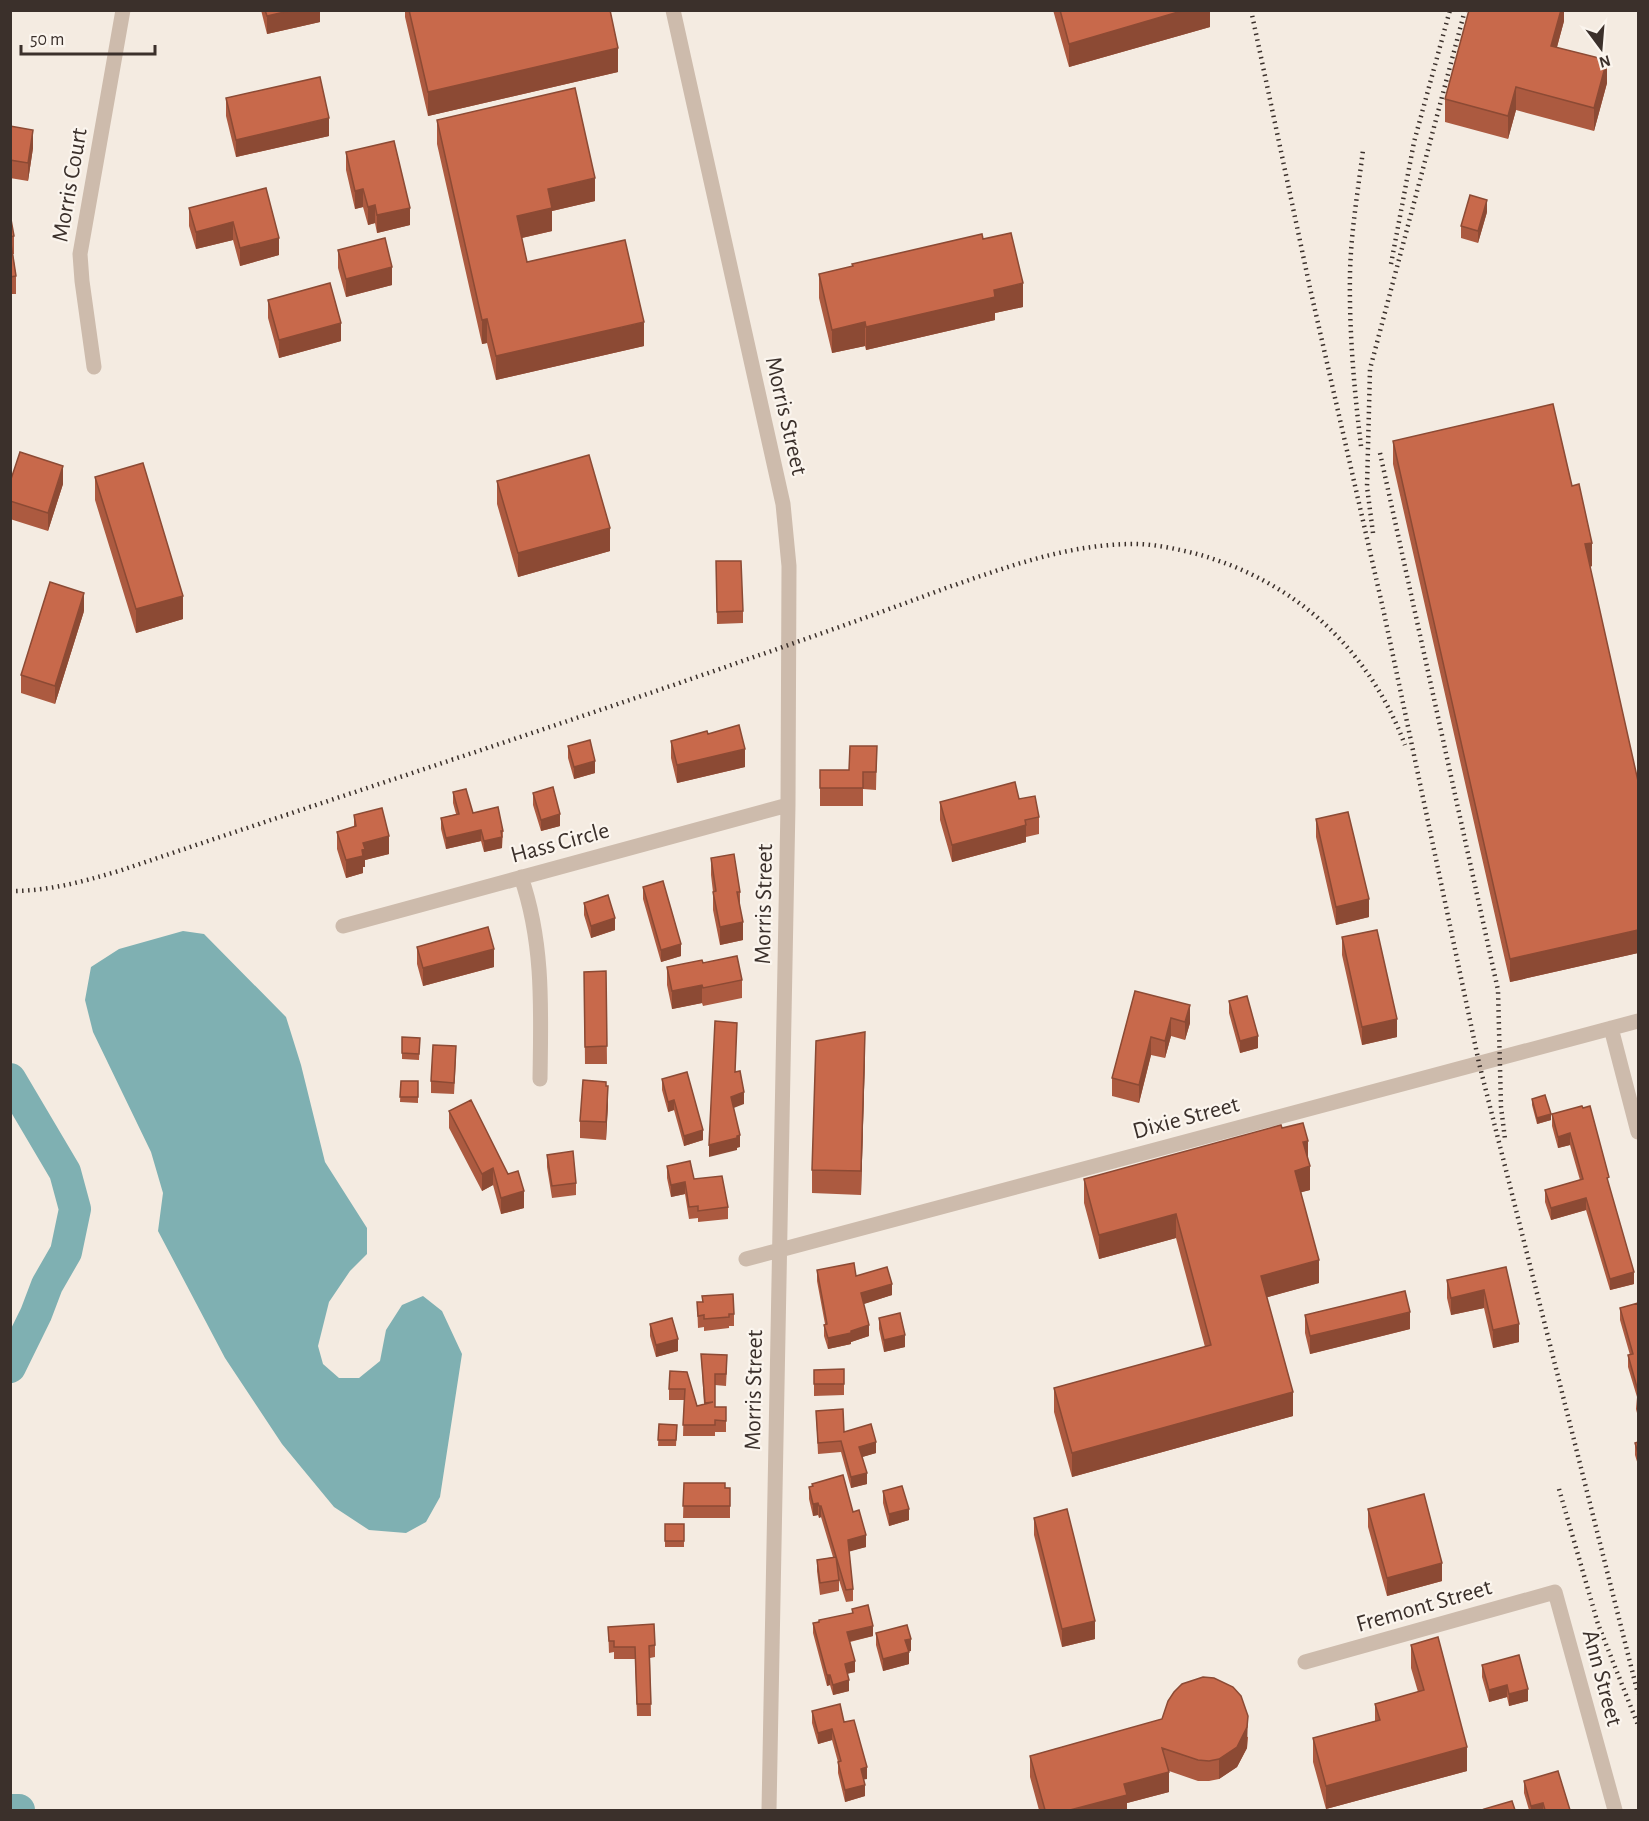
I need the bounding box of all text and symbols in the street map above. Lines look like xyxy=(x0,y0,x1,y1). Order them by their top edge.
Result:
scale bar xyxy=(21,18,154,56)
north arrow xyxy=(1571,18,1631,78)
text: 50 m xyxy=(30,31,64,49)
text: N xyxy=(1597,52,1612,71)
street label: Morris Court xyxy=(48,126,92,244)
street label: Morris Street xyxy=(761,355,811,478)
street label: Hass Circle xyxy=(508,818,612,868)
street label: Morris Street xyxy=(751,843,777,965)
street label: Dixie Street xyxy=(1130,1092,1242,1144)
street label: Morris Street xyxy=(741,1329,767,1451)
street label: Fremont Street xyxy=(1354,1575,1495,1637)
street label: Ann Street xyxy=(1578,1627,1626,1729)

